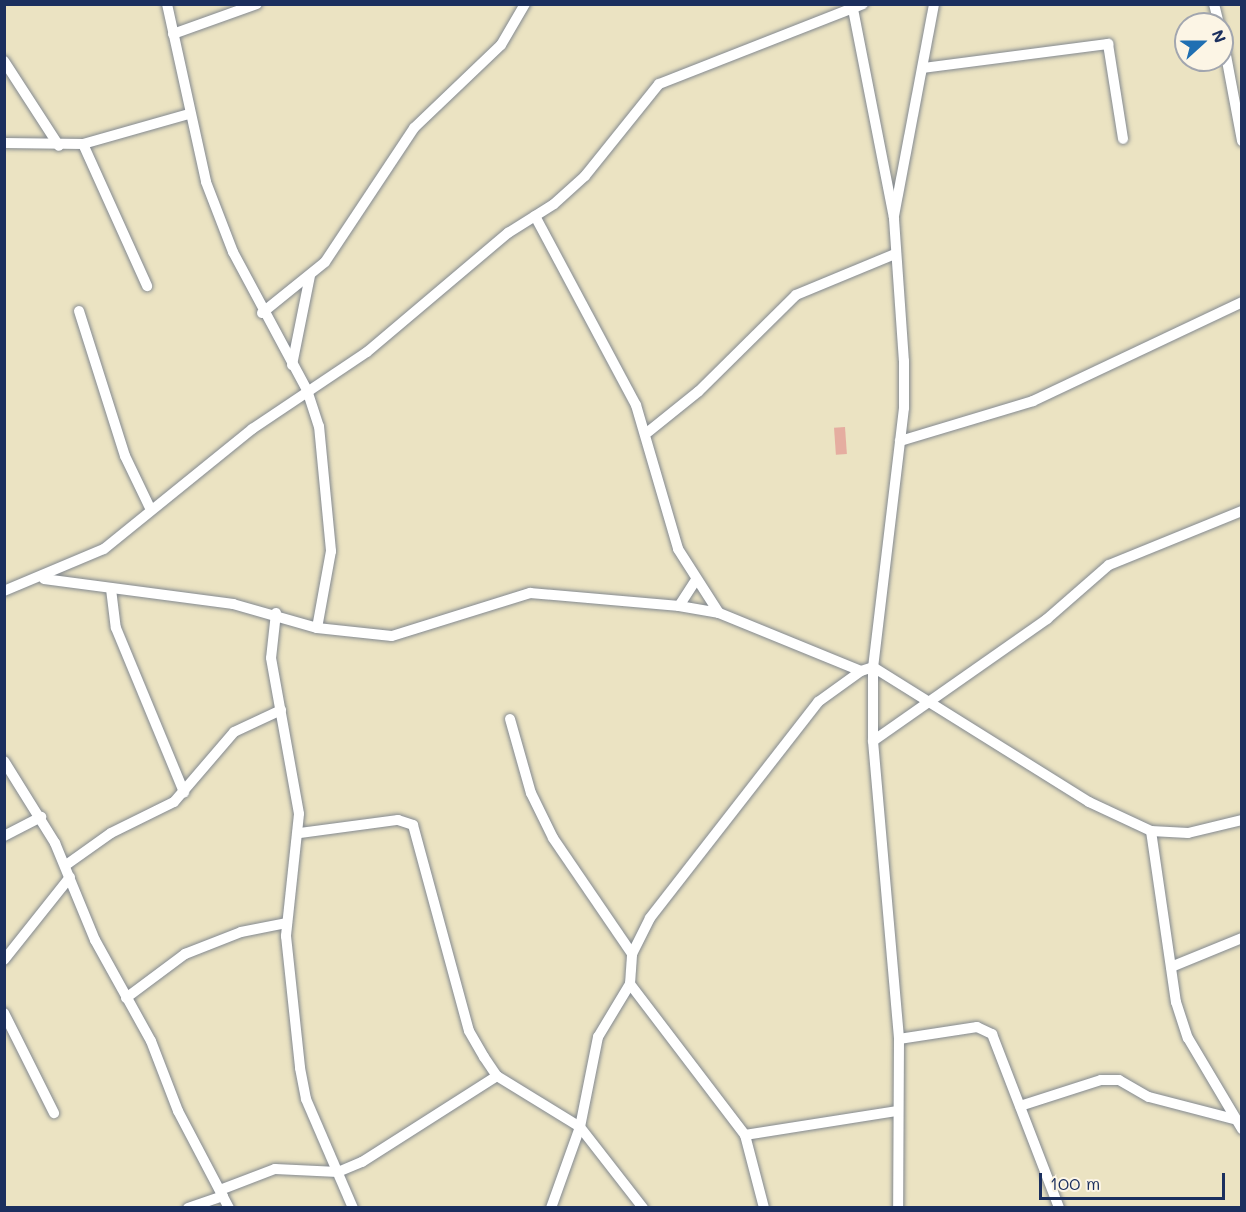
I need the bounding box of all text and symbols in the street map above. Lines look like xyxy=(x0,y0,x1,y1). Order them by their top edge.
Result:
north arrow xyxy=(1174,12,1234,72)
text: N xyxy=(1207,27,1231,46)
scale bar xyxy=(1042,1161,1228,1199)
text: 100 m xyxy=(1050,1171,1100,1195)

